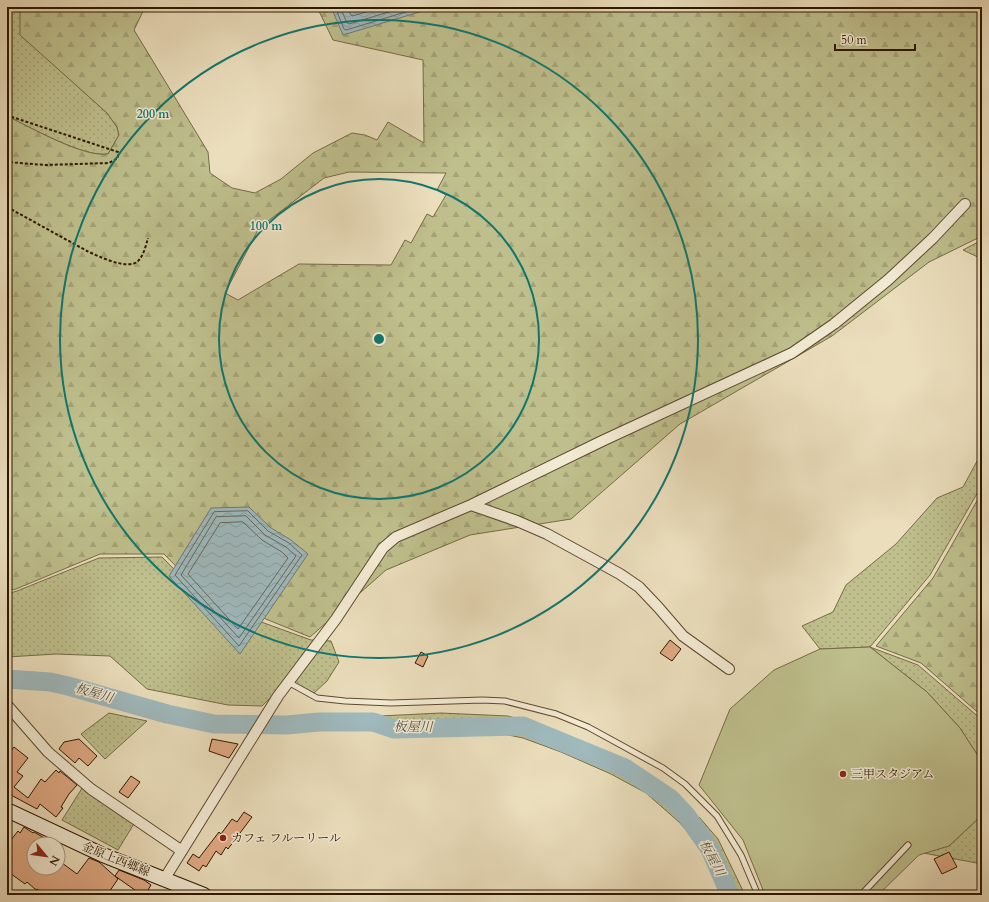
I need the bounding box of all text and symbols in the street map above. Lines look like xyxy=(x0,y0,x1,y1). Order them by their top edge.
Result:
scale bar xyxy=(835,26,915,52)
text: 50 m xyxy=(841,32,868,48)
text: 200 m xyxy=(137,106,170,122)
text: 100 m xyxy=(250,218,283,234)
centre of rings xyxy=(372,332,386,346)
water label: 板屋川 xyxy=(73,679,117,708)
water label: 板屋川 xyxy=(393,718,435,736)
place label: 三甲スタジアム xyxy=(851,766,934,782)
marker: 三甲スタジアム xyxy=(838,769,848,779)
place label: カフェ フルーリール xyxy=(231,830,341,846)
marker: カフェ フルーリール xyxy=(218,833,228,843)
north arrow xyxy=(26,836,66,876)
water label: 板屋川 xyxy=(695,837,730,881)
street label: 金原上西郷線 xyxy=(80,838,152,880)
text: N xyxy=(45,853,63,869)

